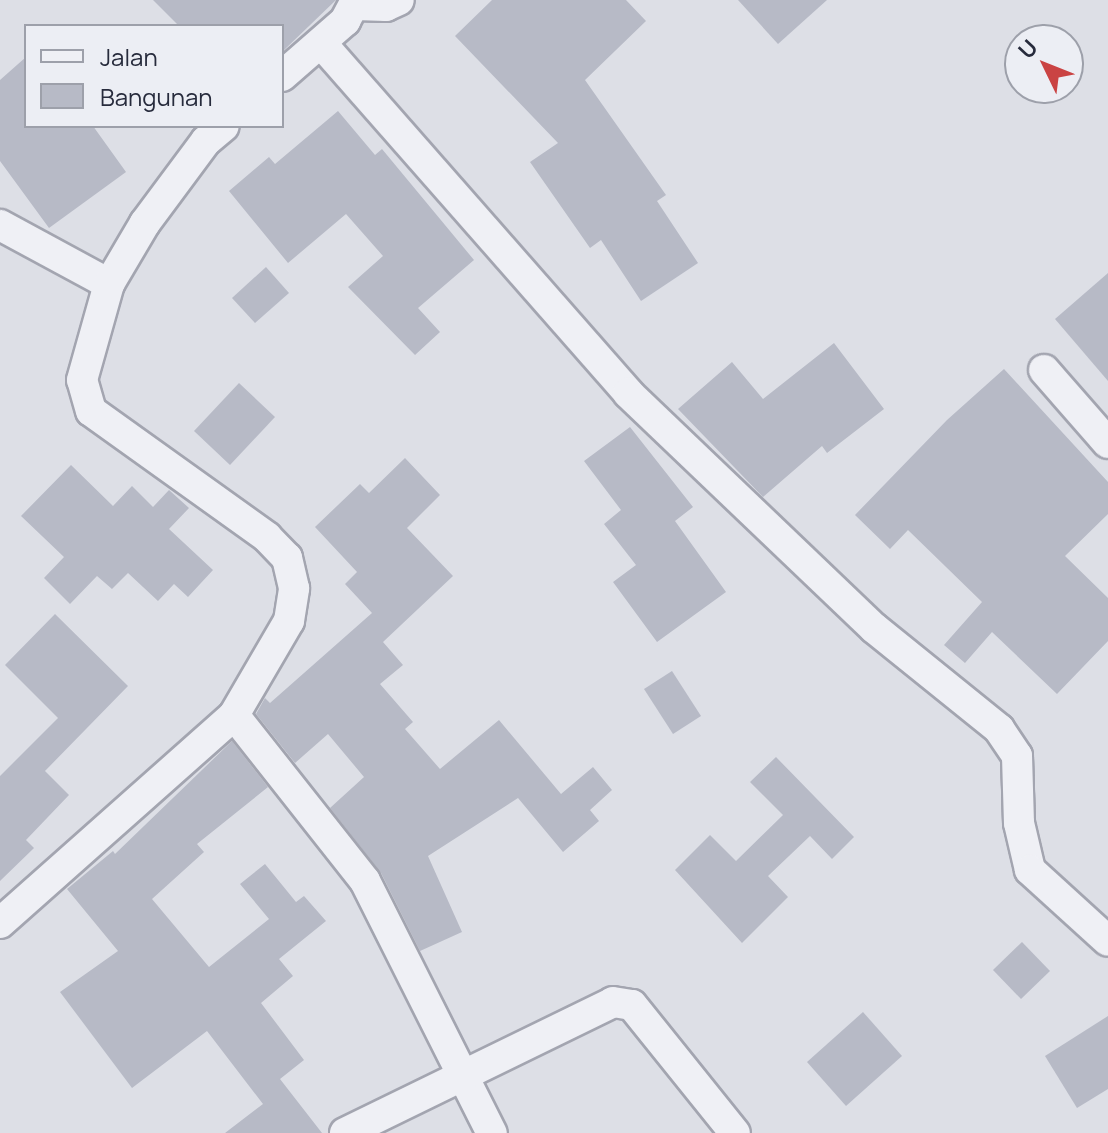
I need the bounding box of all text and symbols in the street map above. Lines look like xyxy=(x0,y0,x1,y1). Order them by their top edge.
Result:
legend xyxy=(24,24,284,128)
north arrow xyxy=(1004,24,1084,104)
text: U xyxy=(1012,33,1044,65)
text: Jalan xyxy=(100,40,158,73)
text: Bangunan xyxy=(100,80,213,113)

